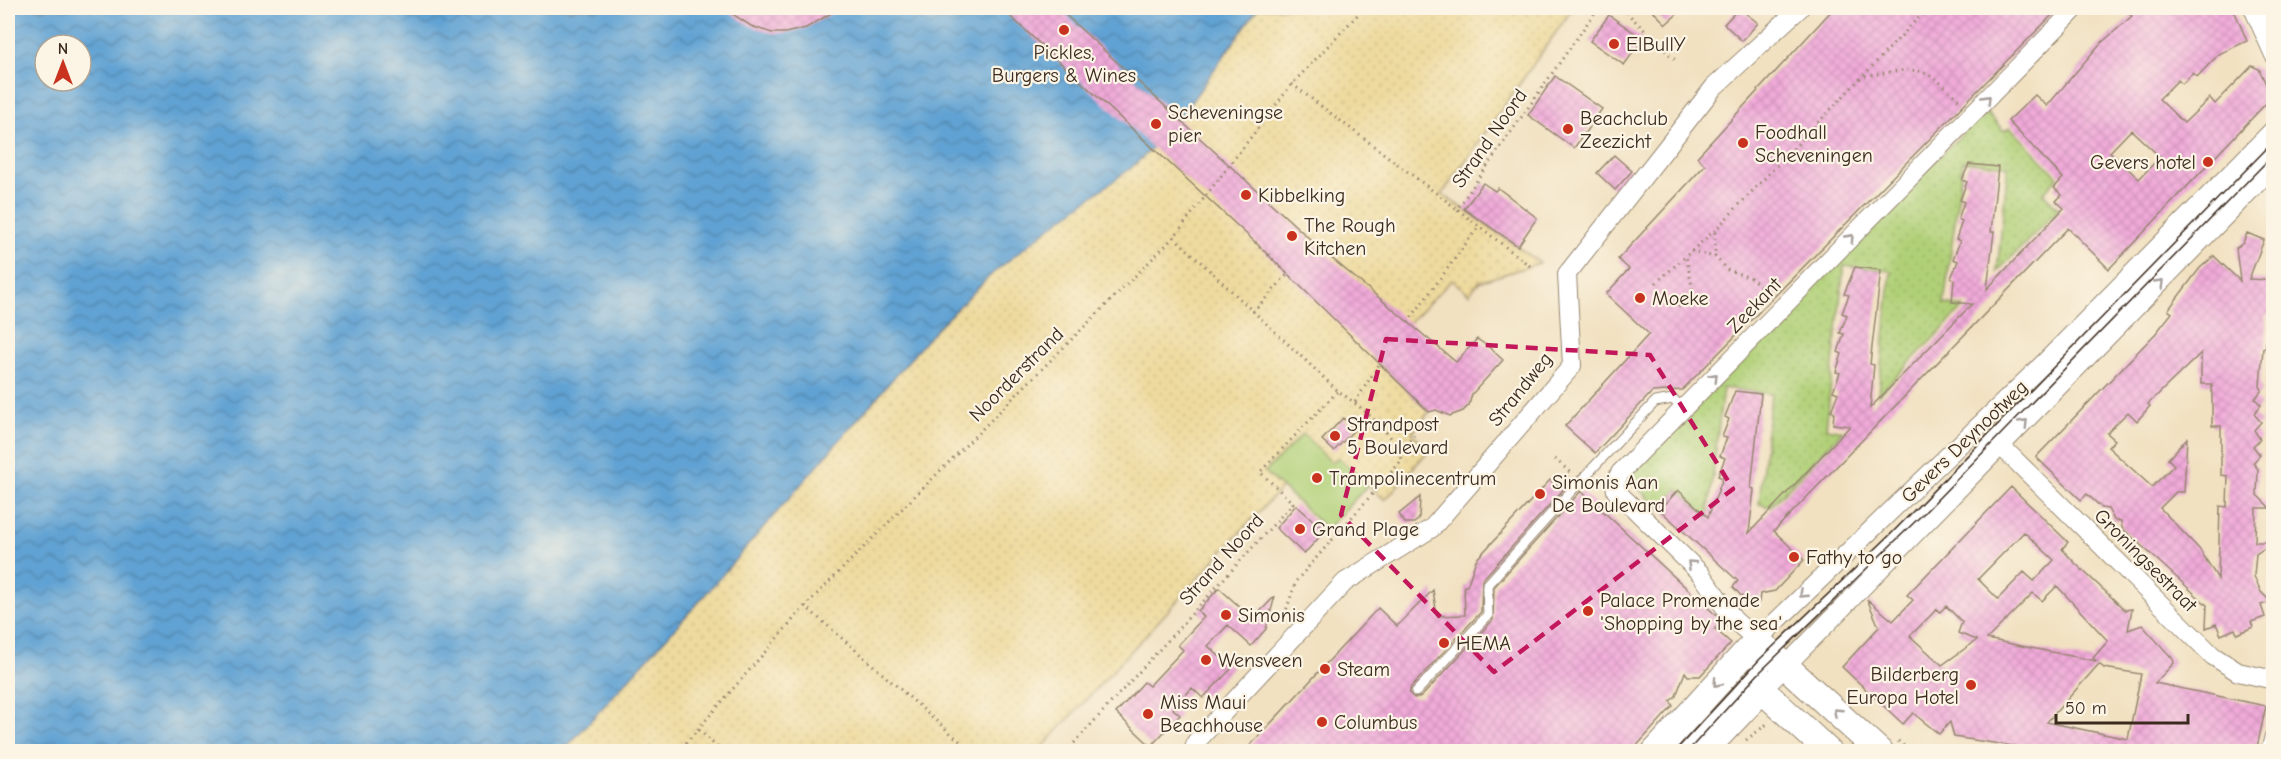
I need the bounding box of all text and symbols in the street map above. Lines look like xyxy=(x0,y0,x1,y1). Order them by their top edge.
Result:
marker: Pickles, Burgers & Wines xyxy=(1057,23,1071,37)
north arrow xyxy=(33,33,93,93)
place label: ElBullY xyxy=(1626,33,1686,56)
marker: ElBullY xyxy=(1607,37,1621,51)
text: N xyxy=(58,40,68,58)
place label: Pickles, Burgers & Wines xyxy=(992,41,1136,87)
street label: Strand Noord xyxy=(1447,84,1532,192)
one-way arrow xyxy=(1979,95,1990,106)
place label: Scheveningse pier xyxy=(1168,101,1283,147)
place label: Beachclub Zeezicht xyxy=(1580,107,1668,153)
marker: Scheveningse pier xyxy=(1149,117,1163,131)
place label: Foodhall Scheveningen xyxy=(1755,121,1873,167)
marker: Beachclub Zeezicht xyxy=(1561,122,1575,136)
marker: Foodhall Scheveningen xyxy=(1736,136,1750,150)
place label: Gevers hotel xyxy=(2090,151,2196,174)
marker: Gevers hotel xyxy=(2201,155,2215,169)
place label: Kibbelking xyxy=(1258,184,1345,207)
marker: Kibbelking xyxy=(1239,188,1253,202)
place label: The Rough Kitchen xyxy=(1304,214,1396,260)
marker: The Rough Kitchen xyxy=(1285,229,1299,243)
one-way arrow xyxy=(1843,235,1854,246)
street label: Zeekant xyxy=(1722,272,1787,338)
one-way arrow xyxy=(2153,280,2164,290)
place label: Moeke xyxy=(1652,287,1709,310)
marker: Moeke xyxy=(1633,291,1647,305)
street label: Noorderstrand xyxy=(964,322,1068,426)
street label: Strandweg xyxy=(1484,348,1557,431)
one-way arrow xyxy=(1707,374,1718,384)
street label: Gevers Deynootweg xyxy=(1896,375,2032,508)
place label: Strandpost 5 Boulevard xyxy=(1347,413,1448,459)
one-way arrow xyxy=(2017,420,2028,431)
marker: Strandpost 5 Boulevard xyxy=(1328,429,1342,443)
place label: Trampolinecentrum xyxy=(1329,467,1496,490)
marker: Trampolinecentrum xyxy=(1310,471,1324,485)
place label: Simonis Aan De Boulevard xyxy=(1552,471,1665,517)
marker: Simonis Aan De Boulevard xyxy=(1533,487,1547,501)
street label: Groningsestraat xyxy=(2089,504,2203,617)
street label: Strand Noord xyxy=(1174,509,1268,610)
place label: Grand Plage xyxy=(1312,518,1419,541)
marker: Grand Plage xyxy=(1293,522,1307,536)
place label: Fathy to go xyxy=(1806,546,1902,569)
marker: Fathy to go xyxy=(1787,550,1801,564)
one-way arrow xyxy=(1688,561,1699,572)
one-way arrow xyxy=(1799,587,1809,598)
place label: Palace Promenade 'Shopping by the sea' xyxy=(1600,589,1782,635)
place label: Simonis xyxy=(1238,604,1305,627)
marker: Palace Promenade 'Shopping by the sea' xyxy=(1581,604,1595,618)
marker: Simonis xyxy=(1219,608,1233,622)
place label: HEMA xyxy=(1456,632,1511,655)
marker: HEMA xyxy=(1437,636,1451,650)
place label: Wensveen xyxy=(1218,649,1302,672)
marker: Wensveen xyxy=(1199,653,1213,667)
place label: Steam xyxy=(1337,658,1390,681)
marker: Steam xyxy=(1318,662,1332,676)
place label: Bilderberg Europa Hotel xyxy=(1847,663,1959,709)
one-way arrow xyxy=(1713,676,1724,687)
marker: Bilderberg Europa Hotel xyxy=(1964,678,1978,692)
scale bar xyxy=(2056,687,2188,725)
place label: Miss Maui Beachhouse xyxy=(1160,691,1263,737)
text: 50 m xyxy=(2065,698,2107,719)
marker: Miss Maui Beachhouse xyxy=(1141,707,1155,721)
one-way arrow xyxy=(1833,708,1844,719)
place label: Columbus xyxy=(1334,711,1417,734)
marker: Columbus xyxy=(1315,715,1329,729)

